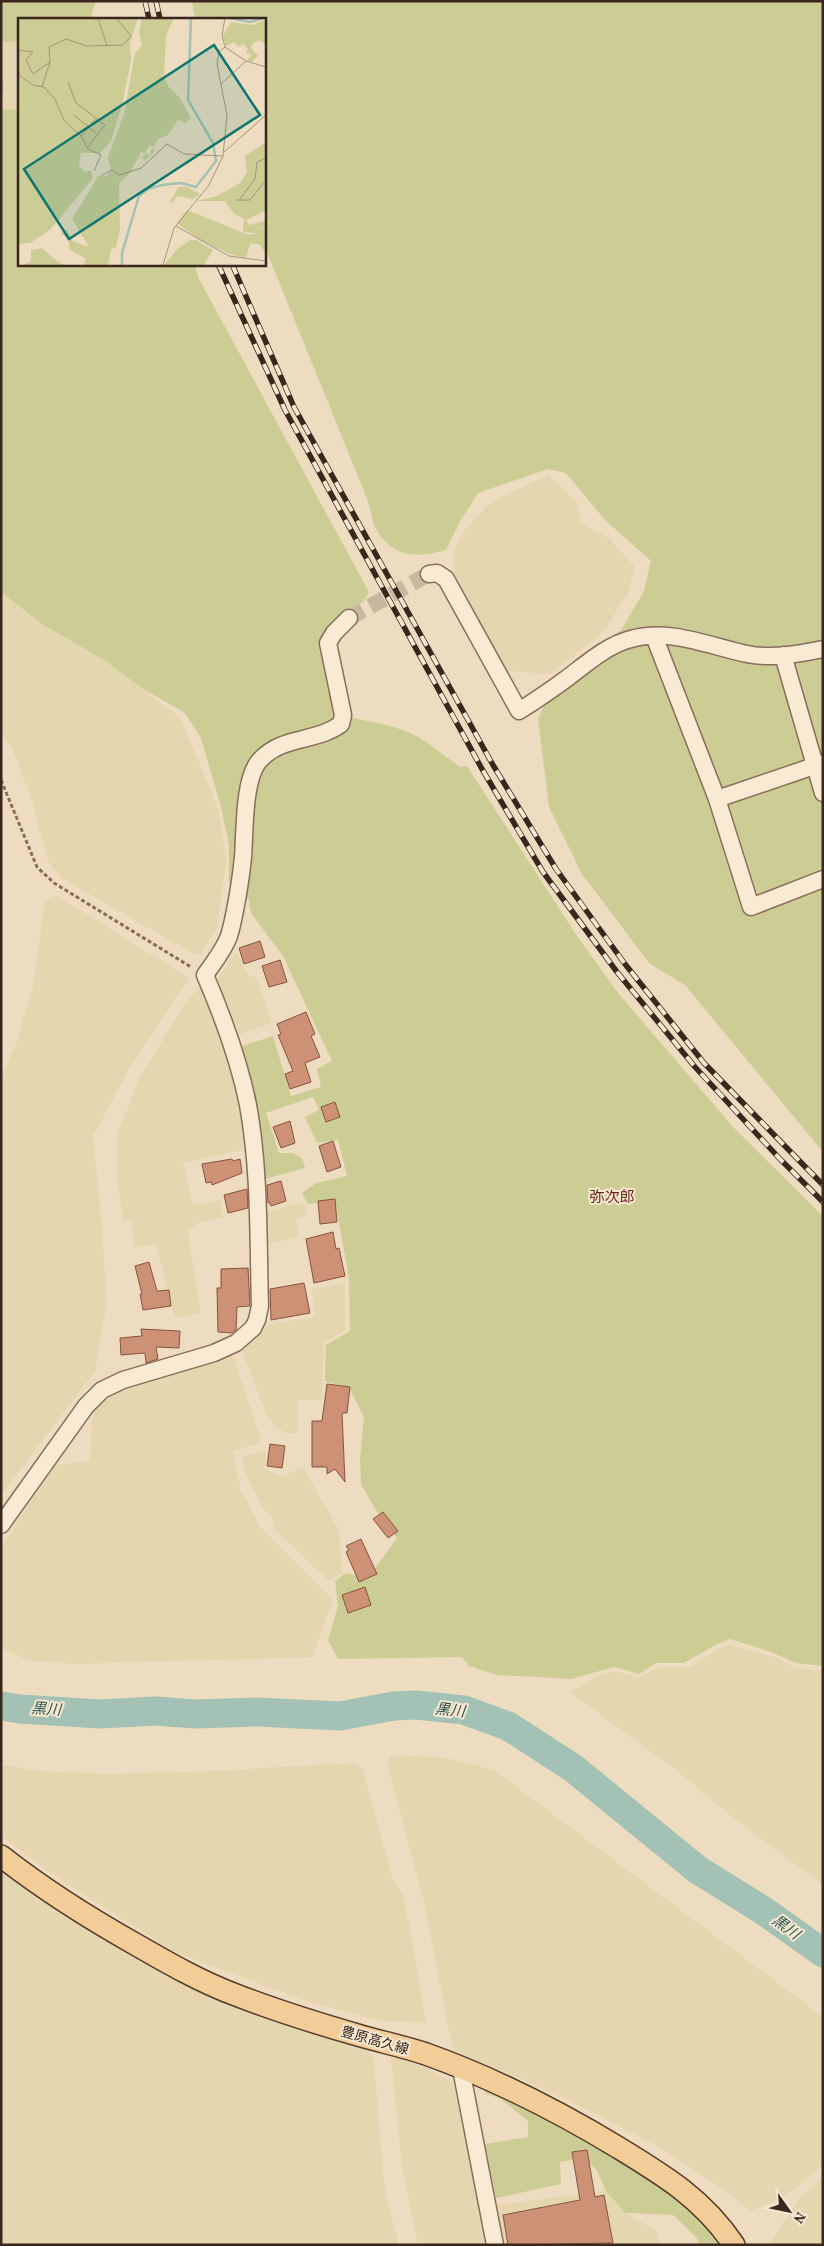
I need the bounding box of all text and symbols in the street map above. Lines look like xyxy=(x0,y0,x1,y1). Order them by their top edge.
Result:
inset map xyxy=(18,18,265,265)
district label: 弥次郎 xyxy=(589,1186,635,1207)
water label: 黒川 xyxy=(30,1697,64,1720)
water label: 黒川 xyxy=(434,1697,468,1722)
water label: 黒川 xyxy=(768,1909,806,1945)
street label: 豊原高久線 xyxy=(339,2021,411,2059)
north arrow xyxy=(764,2186,814,2236)
text: N xyxy=(789,2208,811,2228)

